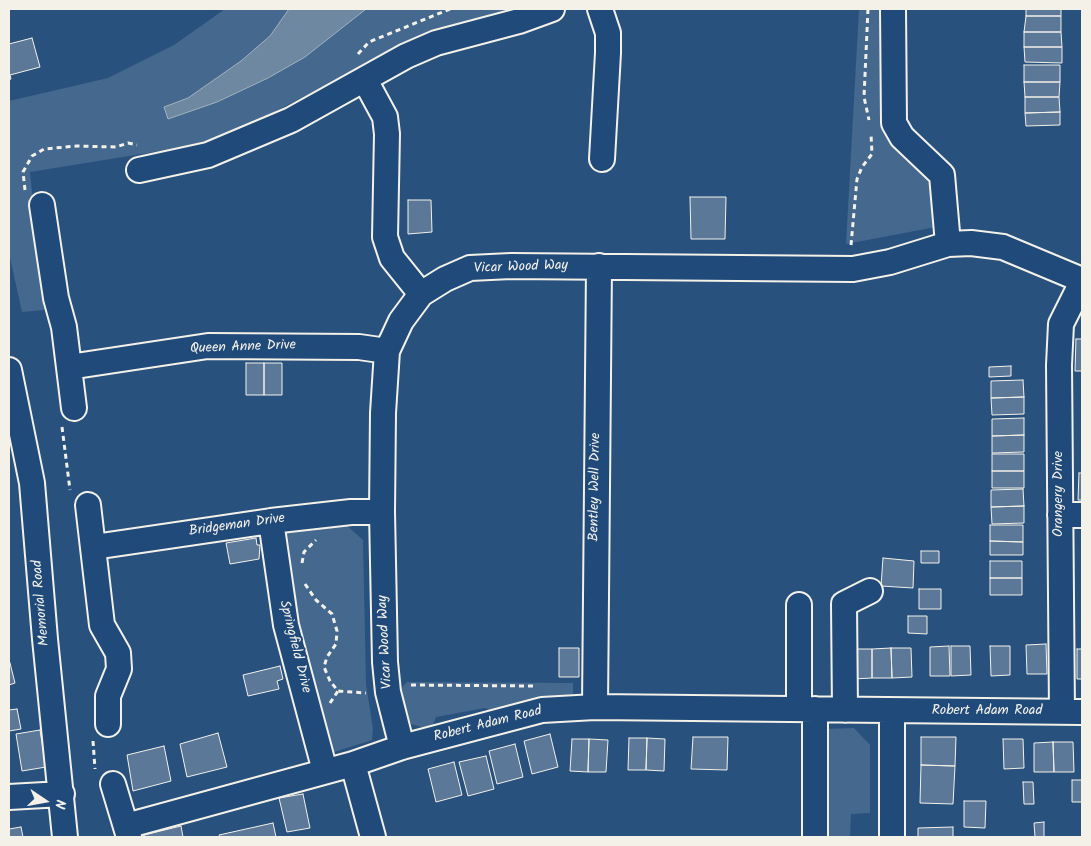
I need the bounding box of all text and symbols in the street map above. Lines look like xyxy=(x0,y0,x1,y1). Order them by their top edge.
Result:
street label: Vicar Wood Way xyxy=(474,258,568,278)
street label: Queen Anne Drive xyxy=(190,338,296,358)
street label: Bentley Well Drive xyxy=(587,432,605,542)
street label: Orangery Drive xyxy=(1052,451,1068,537)
street label: Bridgeman Drive xyxy=(188,511,286,541)
street label: Memorial Road xyxy=(30,559,54,647)
street label: Vicar Wood Way xyxy=(375,595,397,689)
street label: Springfield Drive xyxy=(274,599,314,695)
street label: Robert Adam Road xyxy=(432,703,544,747)
street label: Robert Adam Road xyxy=(932,704,1042,720)
north arrow xyxy=(20,776,70,826)
text: N xyxy=(48,798,71,811)

